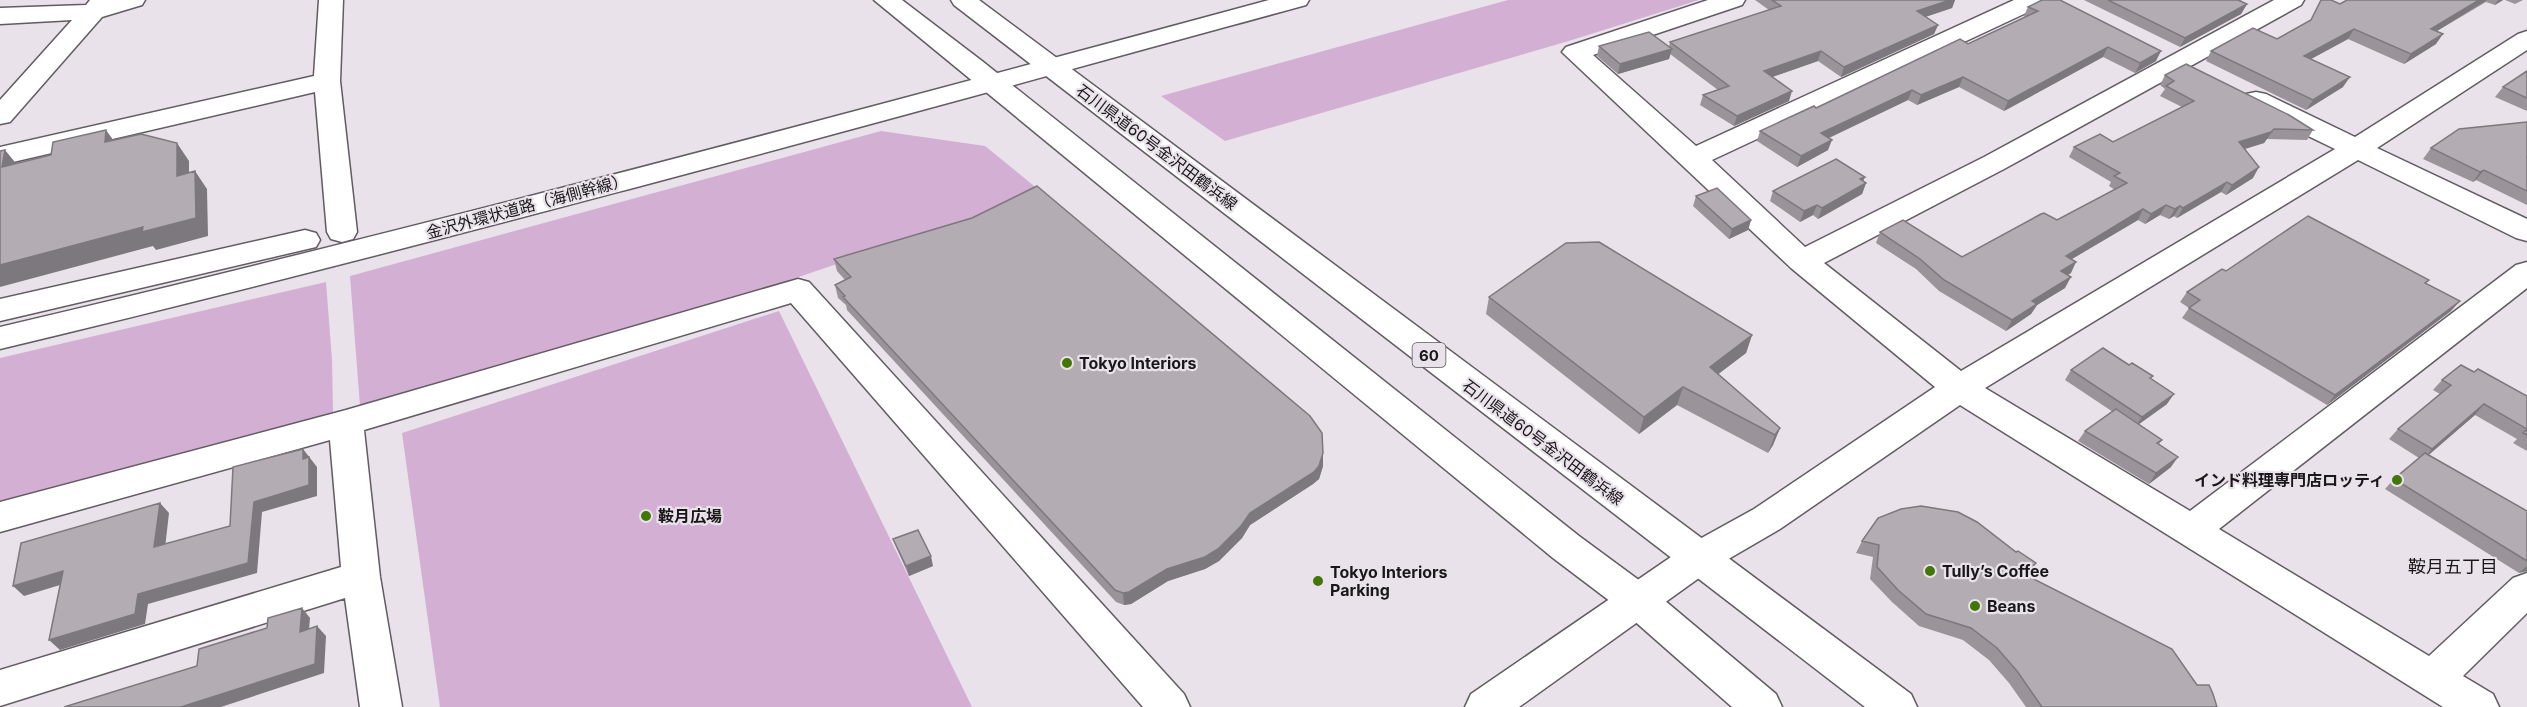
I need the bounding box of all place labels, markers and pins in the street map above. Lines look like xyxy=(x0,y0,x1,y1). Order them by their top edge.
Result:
place label: Tokyo Interiors xyxy=(1079,353,1197,373)
marker: Tokyo Interiors xyxy=(1060,356,1074,370)
place label: インド料理専門店ロッティ xyxy=(2194,470,2385,490)
marker: インド料理専門店ロッティ xyxy=(2390,473,2404,487)
place label: 鞍月広場 xyxy=(658,506,722,526)
marker: 鞍月広場 xyxy=(639,509,653,523)
place label: Tully’s Coffee xyxy=(1942,561,2049,581)
place label: Tokyo Interiors Parking xyxy=(1330,562,1448,600)
marker: Tully’s Coffee xyxy=(1923,564,1937,578)
marker: Tokyo Interiors Parking xyxy=(1311,574,1325,588)
place label: Beans xyxy=(1987,596,2036,616)
marker: Beans xyxy=(1968,599,1982,613)

